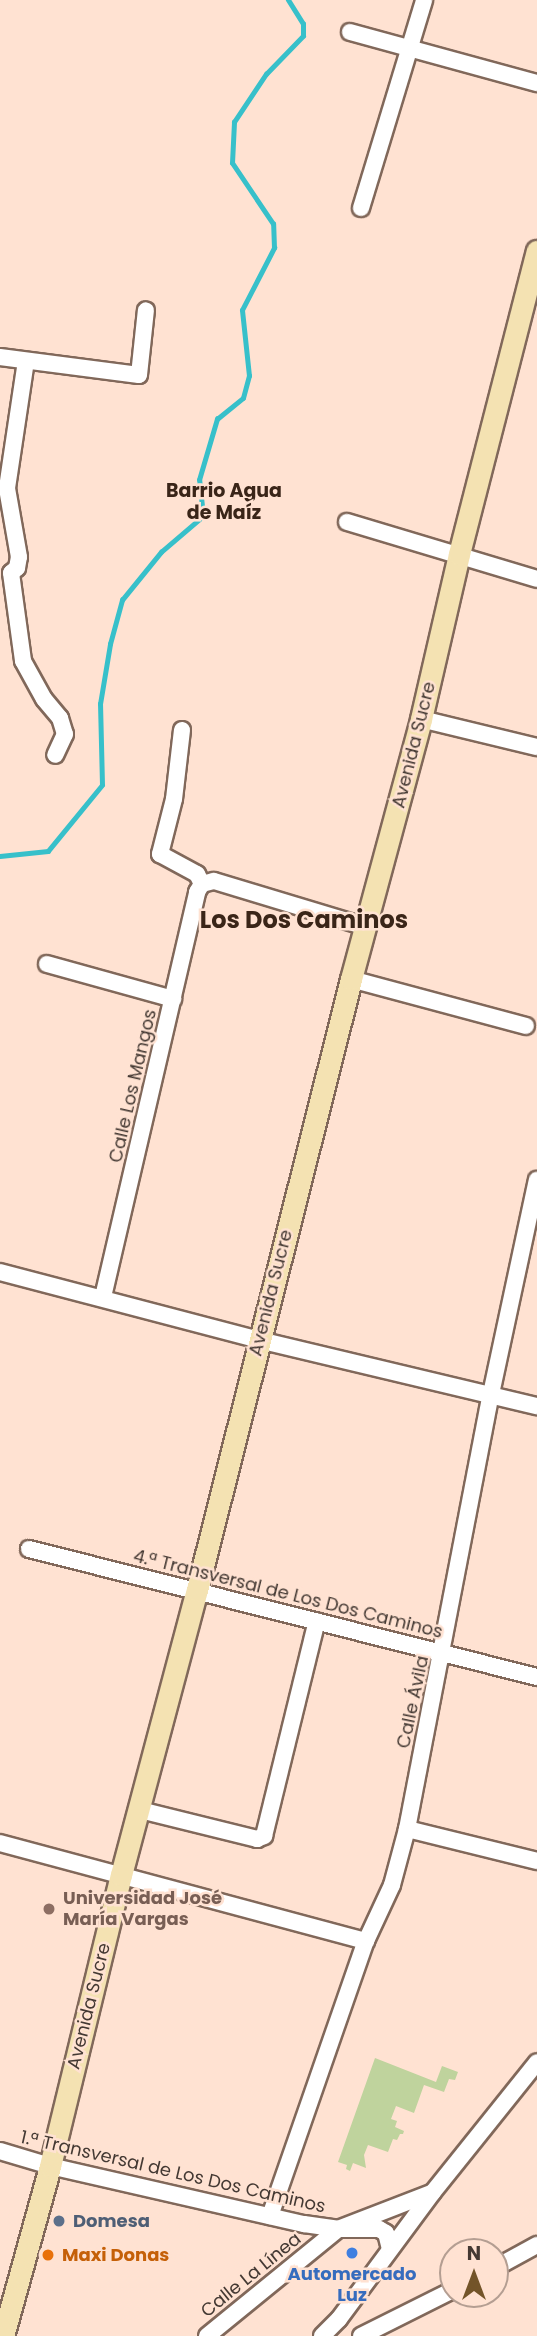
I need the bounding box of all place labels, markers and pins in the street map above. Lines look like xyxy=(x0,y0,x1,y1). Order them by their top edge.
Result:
place label: Universidad José María Vargas xyxy=(63,1888,222,1930)
marker: Universidad José María Vargas xyxy=(41,1901,57,1917)
place label: Domesa xyxy=(73,2210,150,2232)
marker: Domesa xyxy=(51,2213,67,2229)
place label: Maxi Donas xyxy=(62,2244,169,2266)
marker: Automercado Luz xyxy=(344,2245,360,2261)
marker: Maxi Donas xyxy=(40,2247,56,2263)
place label: Automercado Luz xyxy=(288,2264,416,2306)

